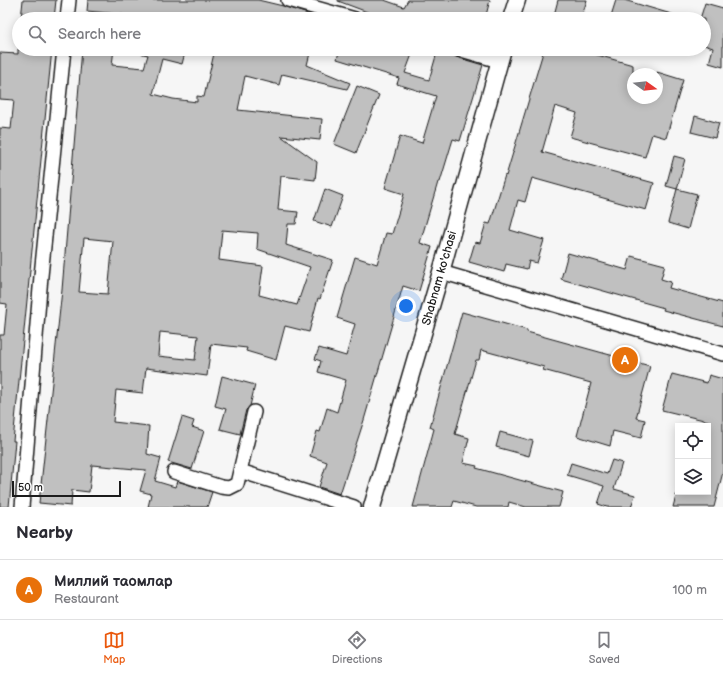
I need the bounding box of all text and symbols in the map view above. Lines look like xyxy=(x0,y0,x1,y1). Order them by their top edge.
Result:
search box xyxy=(12,12,711,56)
icon: search xyxy=(26,23,48,45)
text: Search here xyxy=(58,25,141,44)
north arrow xyxy=(627,68,663,104)
street label: Shabnam ko'chasi xyxy=(419,229,460,327)
your location xyxy=(396,296,416,316)
pin: A xyxy=(612,345,638,375)
map controls xyxy=(675,423,711,495)
button: locate xyxy=(675,423,711,459)
button: layers xyxy=(675,459,711,495)
scale bar xyxy=(12,479,121,498)
text: 50 m xyxy=(18,481,43,494)
text: Nearby xyxy=(16,523,73,543)
text: Миллий таомлар xyxy=(54,572,173,591)
text: A xyxy=(25,582,33,598)
text: 100 m xyxy=(672,582,707,598)
text: Restaurant xyxy=(54,591,119,607)
tab: Map xyxy=(103,629,125,666)
tab: Directions xyxy=(332,629,382,666)
tab: Saved xyxy=(589,629,620,666)

